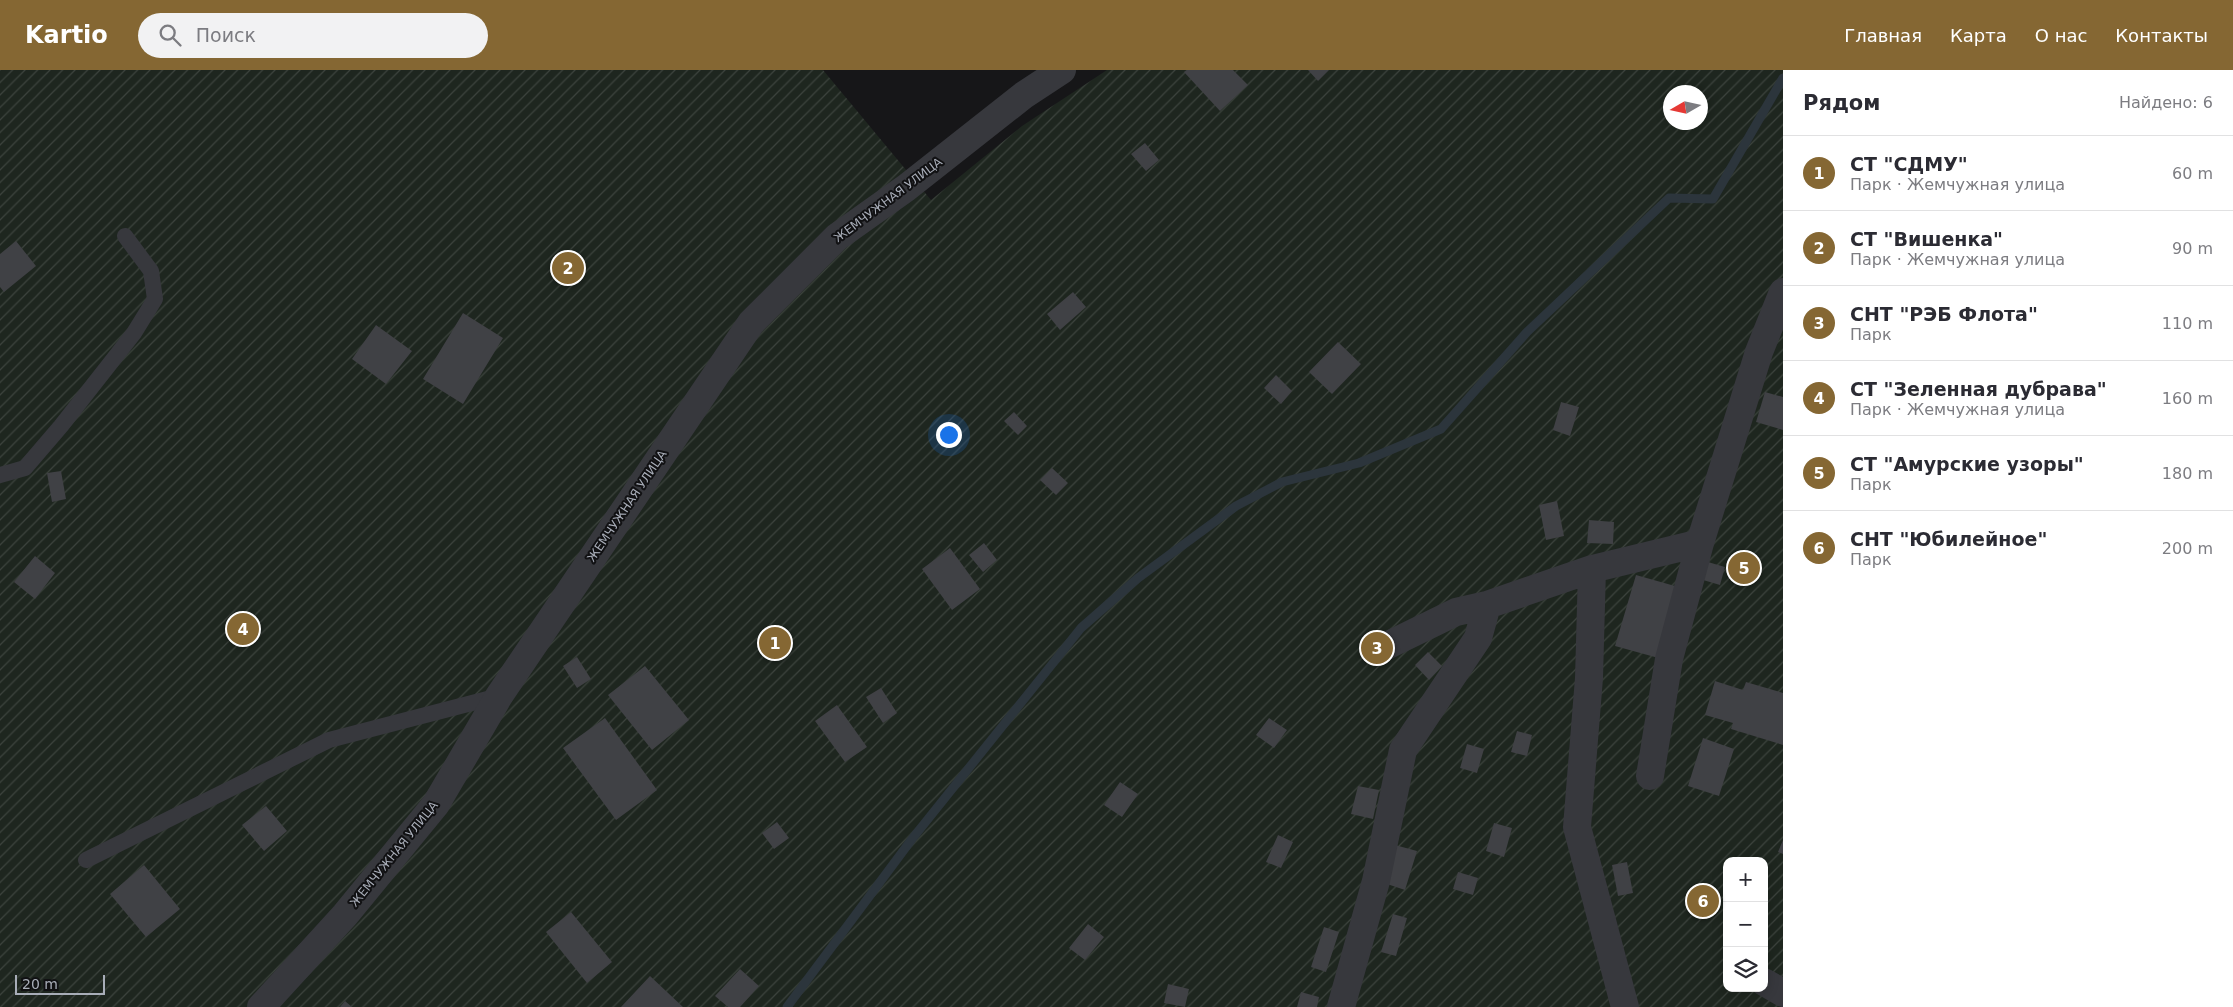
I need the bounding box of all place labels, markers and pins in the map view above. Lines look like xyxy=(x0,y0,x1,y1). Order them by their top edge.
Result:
pin: 2 xyxy=(552,249,584,287)
pin: 5 xyxy=(1728,549,1760,587)
pin: 4 xyxy=(227,610,259,648)
pin: 1 xyxy=(759,624,791,662)
pin: 3 xyxy=(1361,629,1393,667)
pin: 6 xyxy=(1687,882,1719,920)

